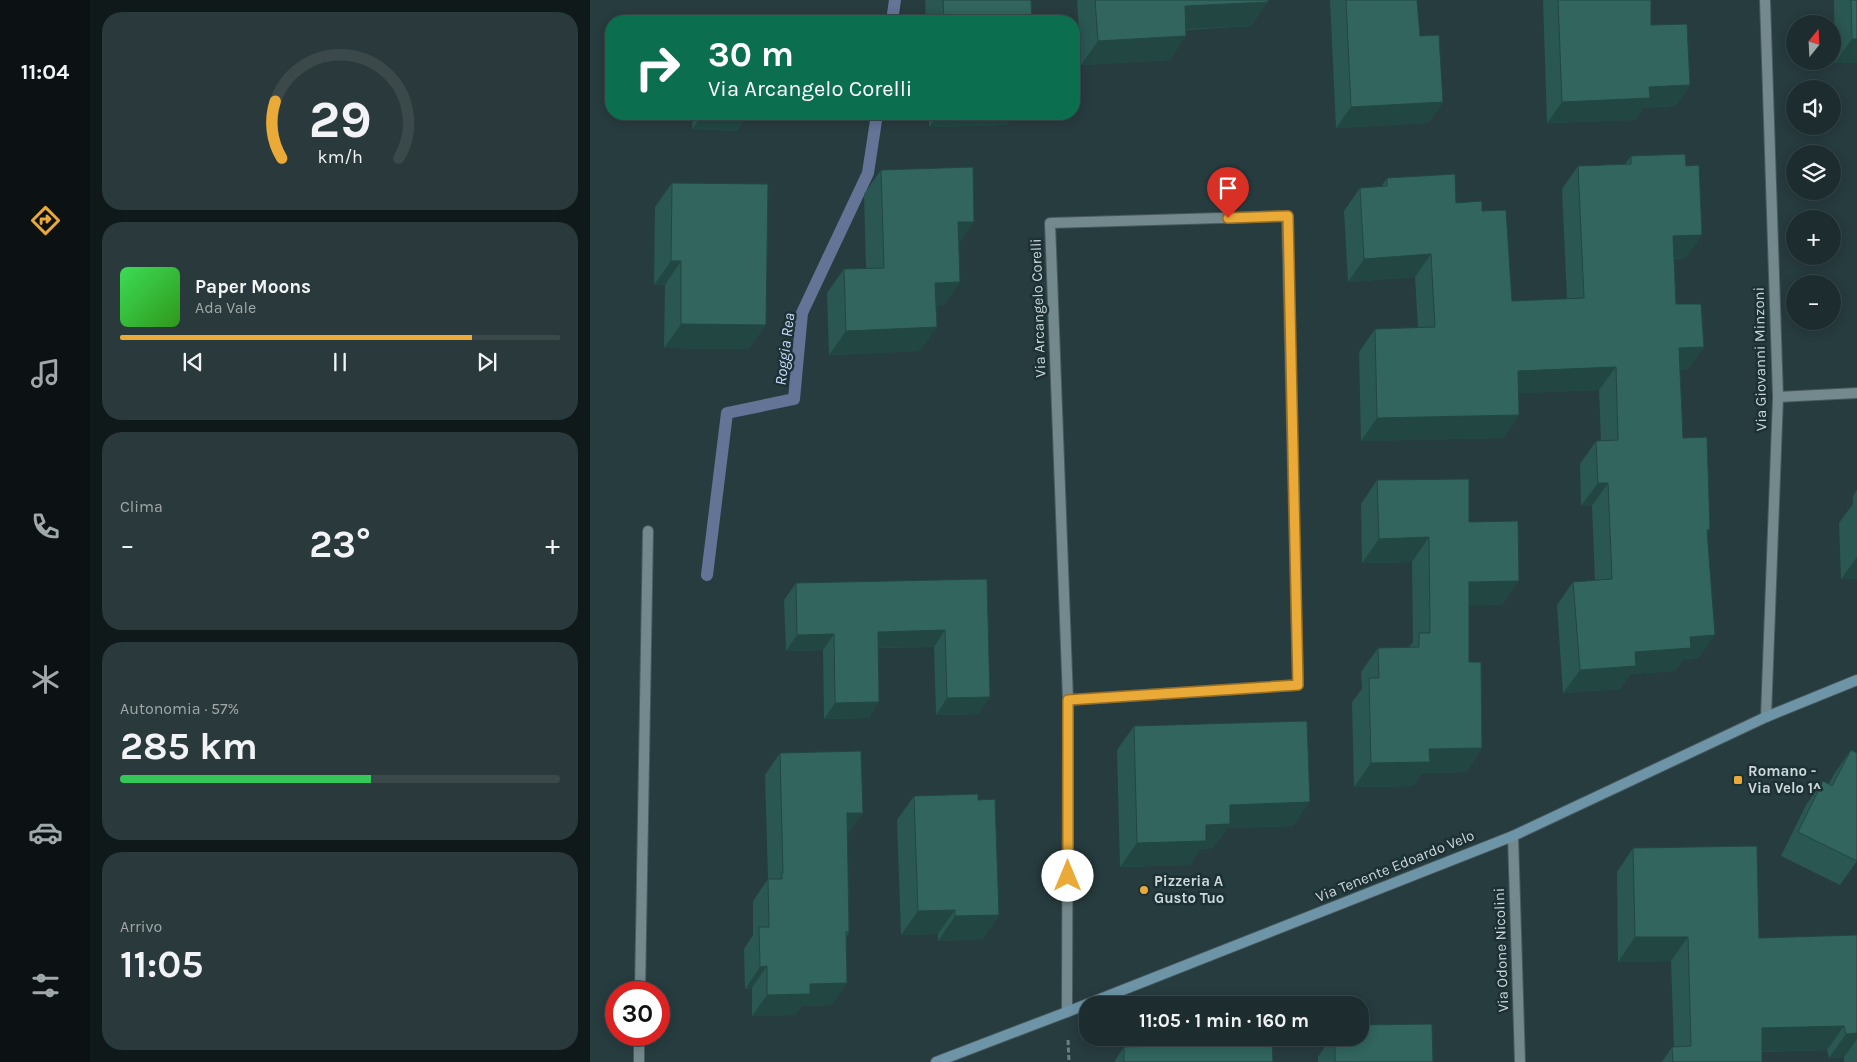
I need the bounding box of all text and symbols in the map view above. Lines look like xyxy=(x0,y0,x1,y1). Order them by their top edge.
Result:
north arrow xyxy=(1786,15,1841,70)
map controls xyxy=(1786,15,1841,330)
text: 30 m xyxy=(708,34,794,75)
icon: right xyxy=(625,35,690,100)
text: 11:04 xyxy=(21,59,69,85)
text: Via Arcangelo Corelli xyxy=(708,76,912,102)
button: sound xyxy=(1786,80,1841,135)
text: 29 xyxy=(308,89,372,150)
button: layers xyxy=(1786,145,1841,200)
text: km/h xyxy=(317,147,363,168)
pin xyxy=(1207,167,1249,218)
icon: arrive xyxy=(1214,174,1242,202)
icon: directions xyxy=(28,203,63,238)
button: + xyxy=(1786,210,1841,265)
street label: Via Arcangelo Corelli xyxy=(1027,238,1049,378)
button: − xyxy=(1786,275,1841,330)
text: Paper Moons xyxy=(195,276,311,298)
street label: Via Giovanni Minzoni xyxy=(1750,287,1770,431)
text: Ada Vale xyxy=(195,298,256,317)
water label: Roggia Rea xyxy=(771,312,798,386)
icon: previous xyxy=(179,348,207,376)
icon: pause xyxy=(326,348,354,376)
icon: next xyxy=(473,348,501,376)
icon: music xyxy=(28,356,63,391)
text: Clima xyxy=(120,497,163,516)
icon: phone xyxy=(28,509,63,544)
text: 23° xyxy=(309,522,371,567)
text: − xyxy=(120,528,135,561)
text: + xyxy=(545,528,560,561)
icon: climate xyxy=(28,662,63,697)
text: Autonomia · 57% xyxy=(120,699,239,718)
text: 285 km xyxy=(120,724,258,769)
place label: Romano - Via Velo 1^ xyxy=(1748,762,1821,797)
marker: Romano - Via Velo 1^ xyxy=(1732,774,1744,786)
icon: car xyxy=(28,815,63,850)
street label: Via Tenente Edoardo Velo xyxy=(1313,826,1477,906)
position arrow xyxy=(1041,849,1093,901)
place label: Pizzeria A Gusto Tuo xyxy=(1154,872,1224,907)
marker: Pizzeria A Gusto Tuo xyxy=(1138,884,1150,896)
street label: Via Odone Nicolini xyxy=(1490,887,1512,1013)
text: Arrivo xyxy=(120,917,162,936)
text: 11:05 xyxy=(120,942,204,987)
icon: filters xyxy=(28,968,63,1003)
speed limit sign: 30 xyxy=(605,981,670,1046)
text: 11:05 · 1 min · 160 m xyxy=(1139,1010,1309,1032)

